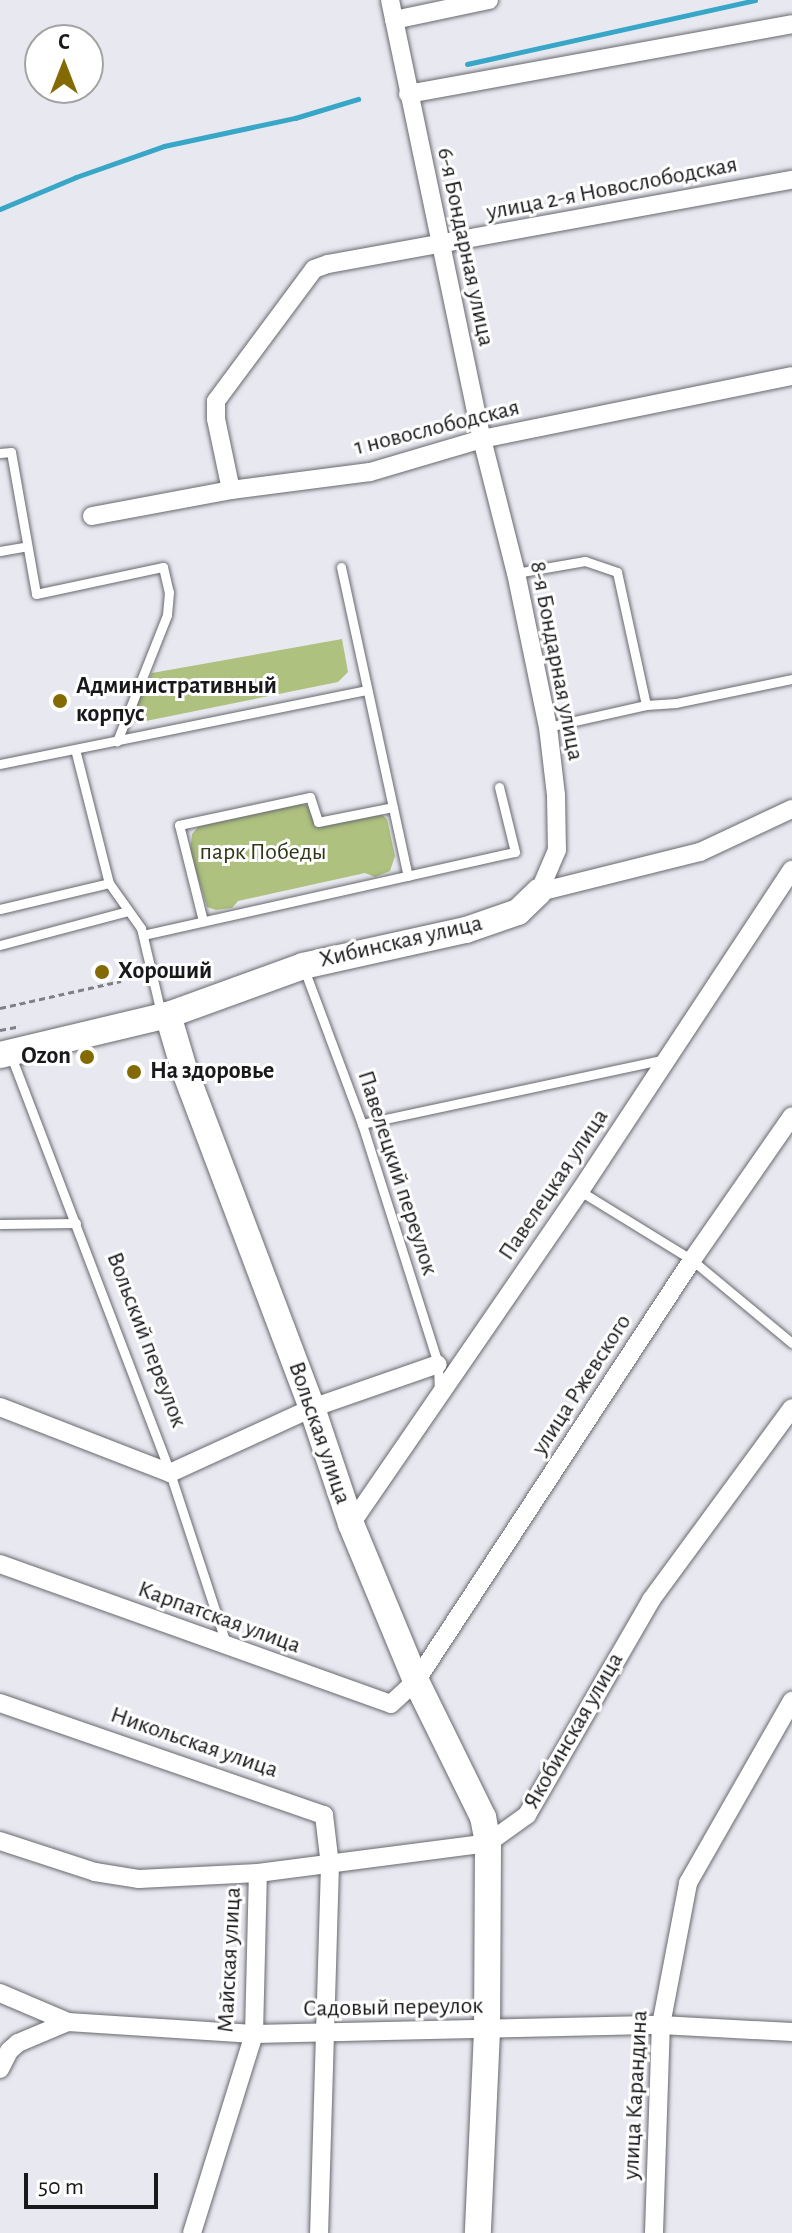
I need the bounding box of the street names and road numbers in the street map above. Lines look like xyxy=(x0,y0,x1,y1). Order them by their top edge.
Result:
street label: 6-я Бондарная улица xyxy=(430,145,500,349)
street label: улица 2-я Новослободская xyxy=(484,151,740,227)
street label: 1 новослободская xyxy=(351,394,523,462)
street label: 8-я Бондарная улица xyxy=(523,559,589,763)
street label: Хибинская улица xyxy=(317,909,485,975)
street label: Павелецкий переулок xyxy=(350,1067,444,1279)
street label: Павелецкая улица xyxy=(493,1104,615,1266)
street label: Вольский переулок xyxy=(99,1248,193,1432)
street label: улица Ржевского xyxy=(526,1309,638,1461)
street label: Вольская улица xyxy=(281,1358,357,1508)
street label: Карпатская улица xyxy=(134,1575,304,1661)
street label: Якобинская улица xyxy=(518,1648,630,1814)
street label: Никольская улица xyxy=(106,1701,282,1785)
street label: Майская улица xyxy=(212,1886,248,2034)
street label: Садовый переулок xyxy=(303,1992,483,2024)
street label: улица Карандина xyxy=(617,2009,655,2181)

